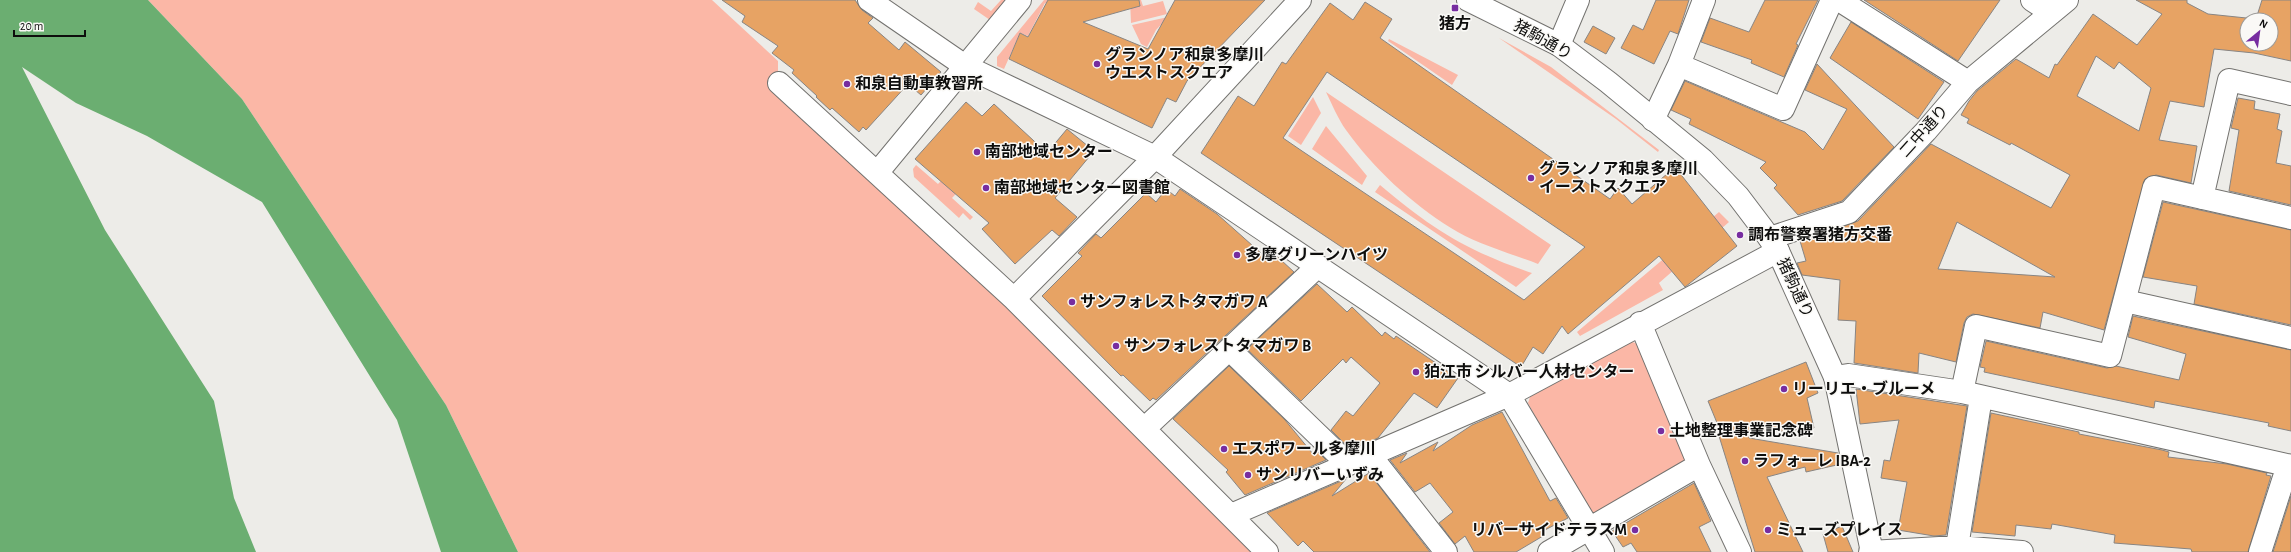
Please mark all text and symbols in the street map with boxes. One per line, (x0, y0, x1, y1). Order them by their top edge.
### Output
marker: 猪方 (1450, 3, 1460, 13)
scale bar (14, 12, 85, 38)
north arrow (2239, 12, 2279, 52)
place label: 猪方 (1439, 14, 1471, 32)
street label: 猪駒通り (1511, 17, 1575, 63)
text: N (2258, 17, 2270, 30)
text: 20 m (20, 20, 43, 32)
place label: グランノア和泉多摩川 ウエストスクエア (1105, 45, 1264, 81)
marker: グランノア和泉多摩川 ウエストスクエア (1092, 59, 1102, 69)
place label: 和泉自動車教習所 (855, 75, 983, 92)
marker: 和泉自動車教習所 (842, 79, 852, 89)
street label: 二中通り (1896, 101, 1951, 160)
place label: 南部地域センター (985, 143, 1113, 160)
marker: 南部地域センター (972, 147, 982, 157)
place label: グランノア和泉多摩川 イーストスクエア (1539, 159, 1698, 195)
marker: グランノア和泉多摩川 イーストスクエア (1526, 173, 1536, 183)
place label: 南部地域センター図書館 (994, 179, 1170, 196)
marker: 南部地域センター図書館 (981, 183, 991, 193)
place label: 調布警察署猪方交番 (1748, 225, 1892, 243)
marker: 調布警察署猪方交番 (1735, 230, 1745, 240)
place label: 多摩グリーンハイツ (1245, 245, 1388, 263)
marker: 多摩グリーンハイツ (1232, 250, 1242, 260)
street label: 猪駒通り (1774, 255, 1817, 320)
place label: サンフォレストタマガワ A (1080, 293, 1268, 310)
marker: サンフォレストタマガワ A (1067, 297, 1077, 307)
place label: サンフォレストタマガワ B (1124, 337, 1311, 354)
marker: サンフォレストタマガワ B (1111, 341, 1121, 351)
place label: 狛江市 シルバー人材センター (1424, 362, 1634, 380)
marker: 狛江市 シルバー人材センター (1411, 367, 1421, 377)
place label: リーリエ・ブルーメ (1792, 380, 1935, 397)
marker: リーリエ・ブルーメ (1779, 384, 1789, 394)
place label: 土地整理事業記念碑 (1669, 422, 1813, 439)
marker: 土地整理事業記念碑 (1656, 426, 1666, 436)
place label: エスポワール多摩川 (1232, 440, 1376, 457)
marker: エスポワール多摩川 (1219, 444, 1229, 454)
place label: ラフォーレ IBA-2 (1753, 453, 1871, 469)
marker: ラフォーレ IBA-2 (1740, 456, 1750, 466)
place label: サンリバーいずみ (1256, 466, 1384, 483)
marker: サンリバーいずみ (1243, 470, 1253, 480)
place label: リバーサイドテラスM (1471, 521, 1627, 538)
place label: ミューズプレイス (1776, 521, 1903, 538)
marker: リバーサイドテラスM (1630, 525, 1640, 535)
marker: ミューズプレイス (1763, 525, 1773, 535)

